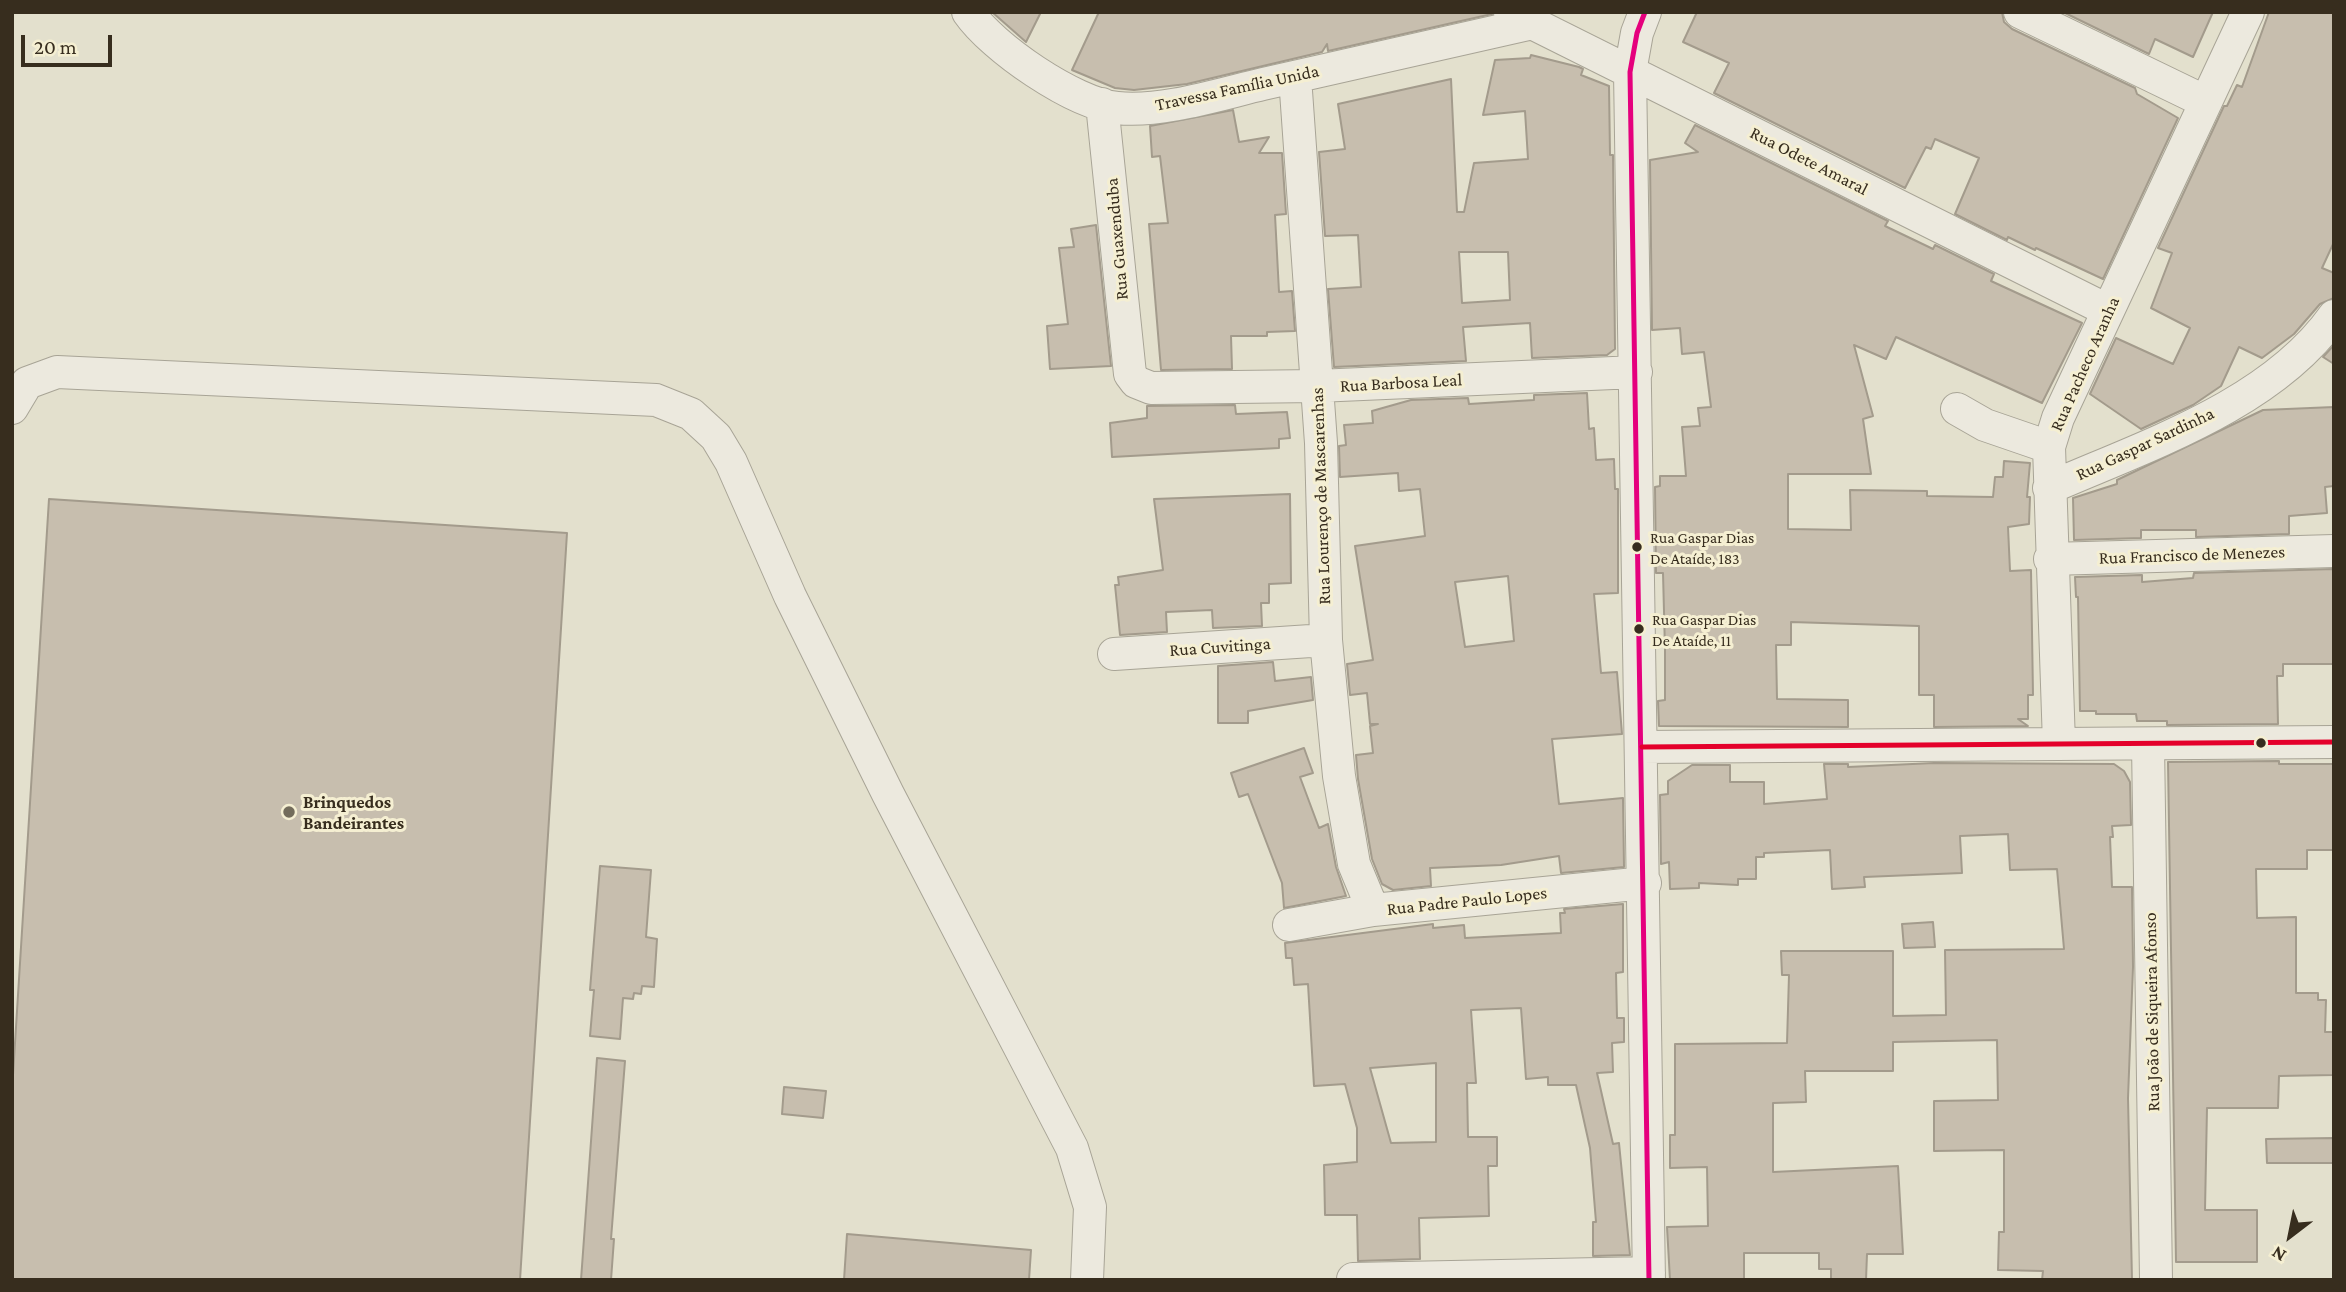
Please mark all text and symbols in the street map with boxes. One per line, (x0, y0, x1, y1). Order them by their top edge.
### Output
scale bar (24, 21, 116, 65)
text: 20 m (34, 35, 77, 59)
street label: Travessa Família Unida (1153, 60, 1321, 116)
street label: Rua Odete Amaral (1746, 122, 1872, 200)
street label: Rua Guaxenduba (1101, 177, 1133, 301)
street label: Rua Pacheco Aranha (2046, 293, 2124, 435)
street label: Rua Barbosa Leal (1339, 369, 1463, 397)
street label: Rua Lourenço de Mascarenhas (1306, 387, 1336, 605)
street label: Rua Gaspar Sardinha (2072, 403, 2218, 485)
place label: Rua Gaspar Dias De Ataíde, 183 (1650, 528, 1754, 566)
marker: Rua Gaspar Dias De Ataíde, 183 (1630, 540, 1644, 554)
street label: Rua Francisco de Menezes (2098, 541, 2286, 569)
place label: Rua Gaspar Dias De Ataíde, 11 (1652, 610, 1756, 648)
marker: Rua Gaspar Dias De Ataíde, 11 (1632, 622, 1646, 636)
street label: Rua Cuvitinga (1169, 633, 1271, 661)
unlabelled marker (2254, 736, 2268, 750)
place label: Brinquedos Bandeirantes (303, 791, 404, 834)
marker: Brinquedos Bandeirantes (281, 804, 297, 820)
street label: Rua Padre Paulo Lopes (1386, 882, 1548, 920)
street label: Rua João de Siqueira Afonso (2139, 912, 2165, 1112)
north arrow (2255, 1201, 2325, 1271)
text: N (2268, 1242, 2290, 1267)

